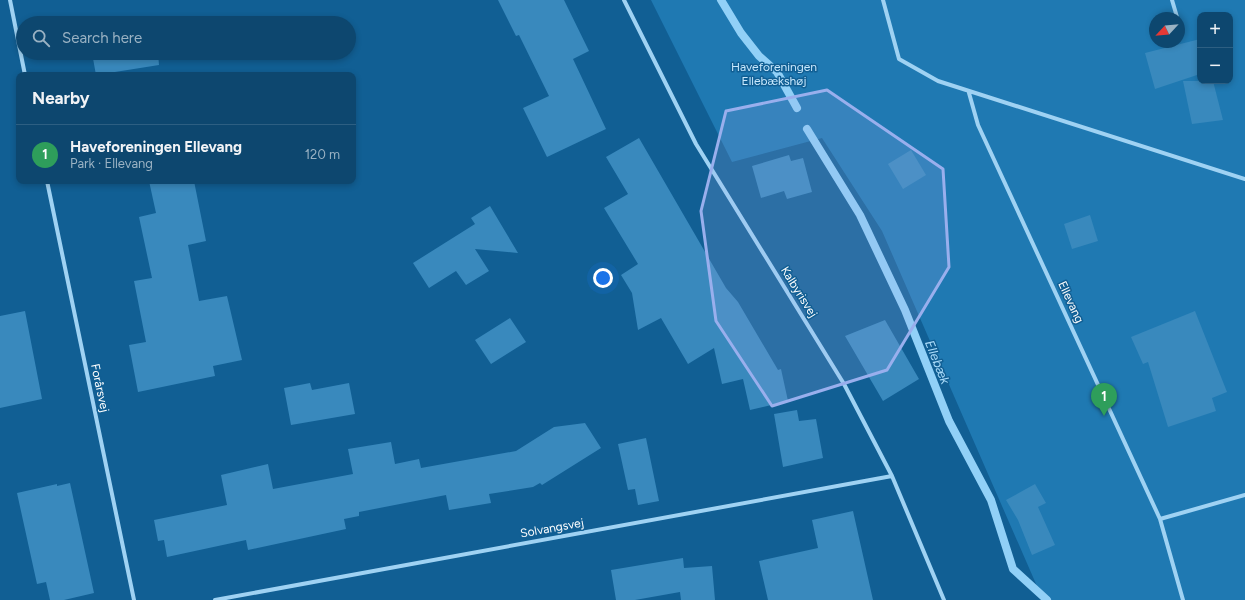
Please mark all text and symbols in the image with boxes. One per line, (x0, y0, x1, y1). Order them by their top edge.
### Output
north arrow (1149, 12, 1185, 48)
map controls (1197, 12, 1233, 84)
button: + (1197, 12, 1233, 48)
search box (16, 16, 356, 60)
icon: search (30, 27, 52, 49)
text: Search here (62, 29, 142, 47)
button: − (1197, 48, 1233, 84)
park label: Haveforeningen Ellebækshøj (731, 60, 817, 88)
text: Nearby (32, 88, 90, 108)
text: Haveforeningen Ellevang (70, 138, 242, 156)
text: 1 (42, 147, 48, 162)
text: 120 m (305, 147, 340, 162)
text: Park · Ellevang (70, 156, 153, 171)
street label: Kalbyrisvej (778, 264, 820, 320)
your location (593, 268, 613, 288)
street label: Ellevang (1055, 279, 1087, 325)
water label: Ellebæk (922, 338, 953, 387)
street label: Forårsvej (88, 363, 112, 413)
pin: 1 (1091, 383, 1117, 416)
street label: Solvangsvej (519, 516, 585, 540)

